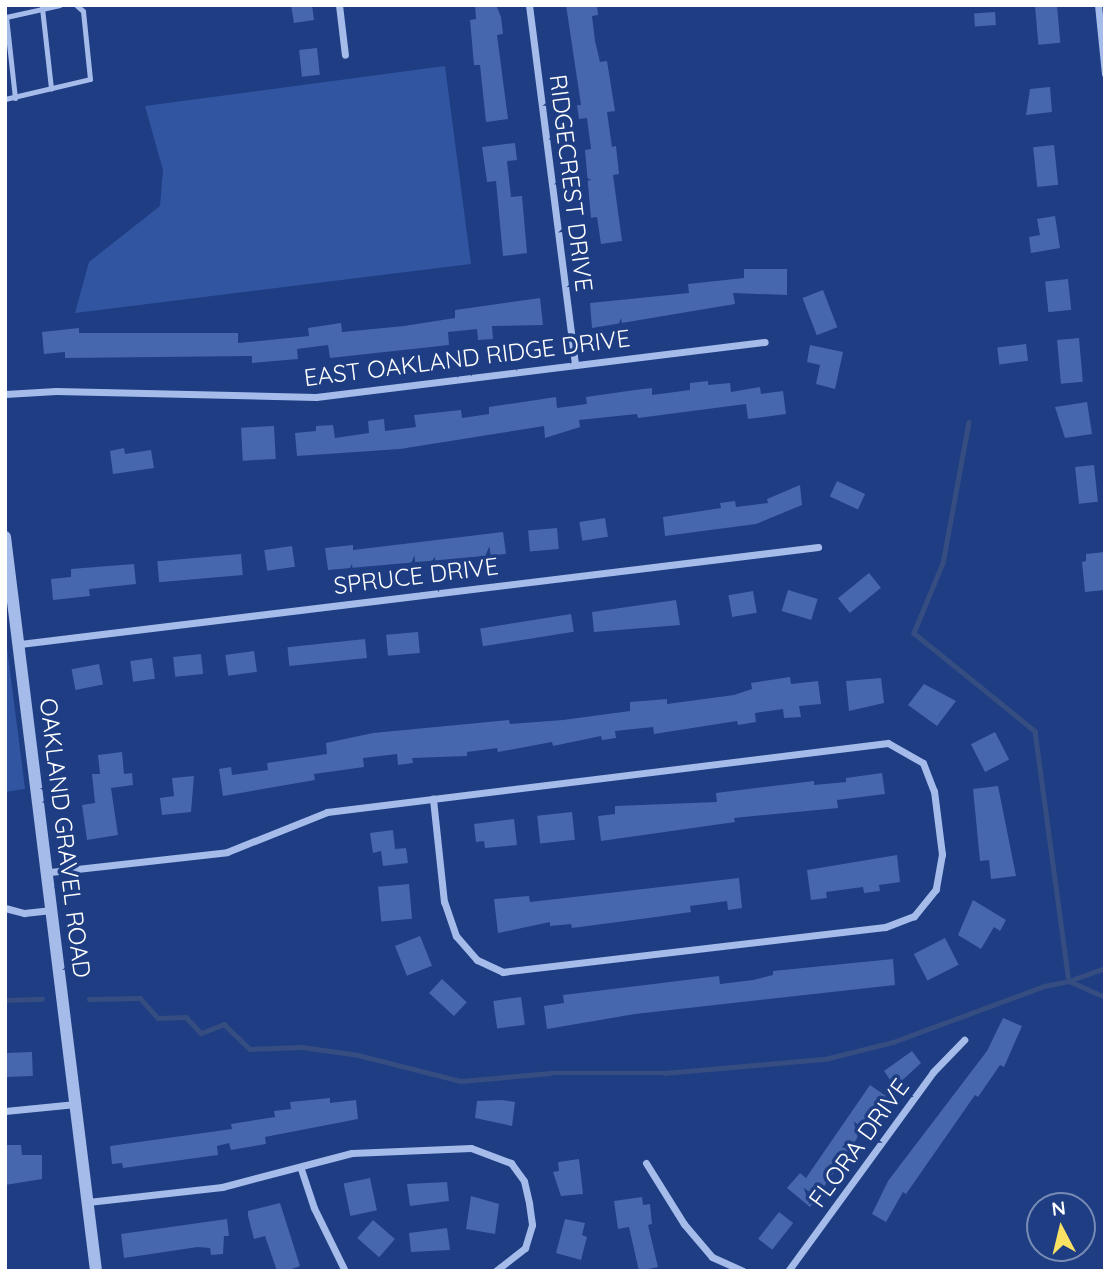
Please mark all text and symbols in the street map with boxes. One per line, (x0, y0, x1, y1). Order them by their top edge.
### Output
street label: RIDGECREST DRIVE (543, 73, 599, 293)
street label: EAST OAKLAND RIDGE DRIVE (302, 324, 632, 392)
street label: SPRUCE DRIVE (332, 552, 500, 600)
street label: OAKLAND GRAVEL ROAD (34, 697, 96, 979)
street label: FLORA DRIVE (803, 1073, 915, 1213)
north arrow (1026, 1192, 1096, 1262)
text: N (1050, 1195, 1067, 1221)

